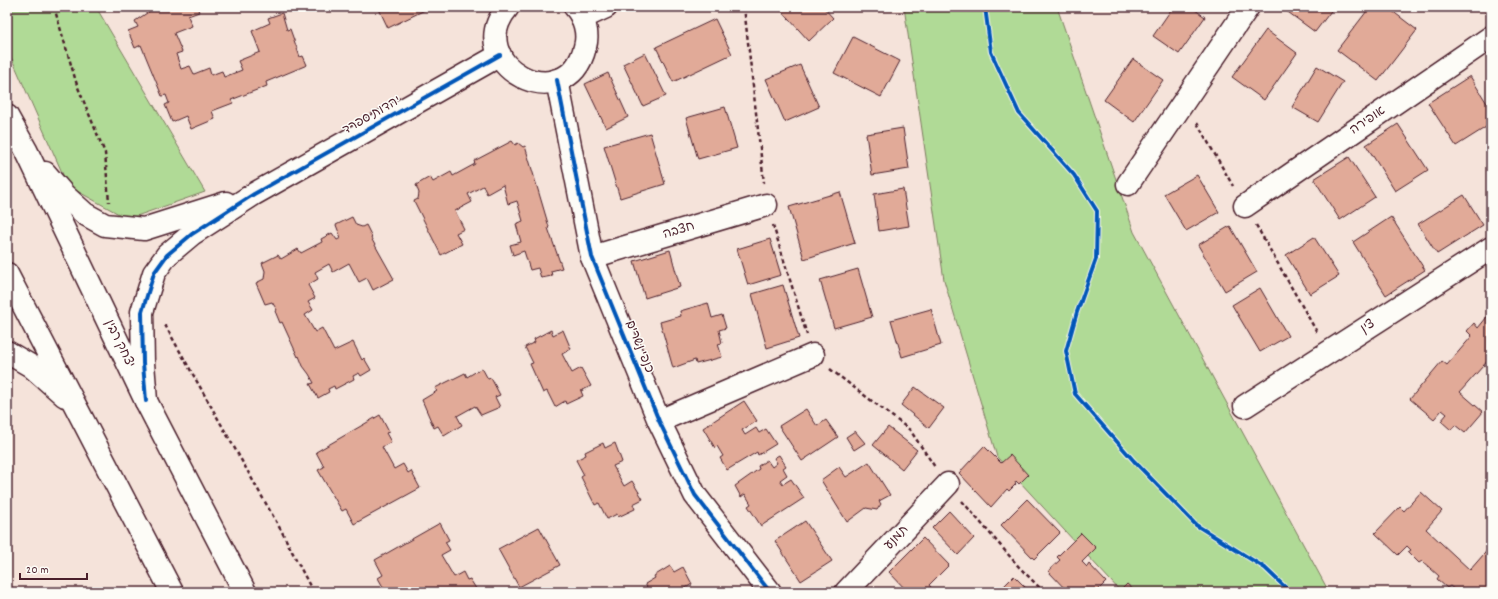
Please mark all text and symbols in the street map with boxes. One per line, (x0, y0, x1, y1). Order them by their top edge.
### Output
street label: יהדות ספרד (339, 92, 405, 140)
street label: אופירה (1346, 102, 1390, 140)
street label: חצבה (661, 217, 697, 245)
street label: צין (1357, 315, 1379, 339)
street label: יצחק רבין (99, 317, 139, 371)
street label: כנפי נשרים (620, 318, 658, 376)
street label: תמנע (880, 521, 914, 555)
scale bar (20, 555, 87, 581)
text: 20 m (26, 562, 49, 579)

